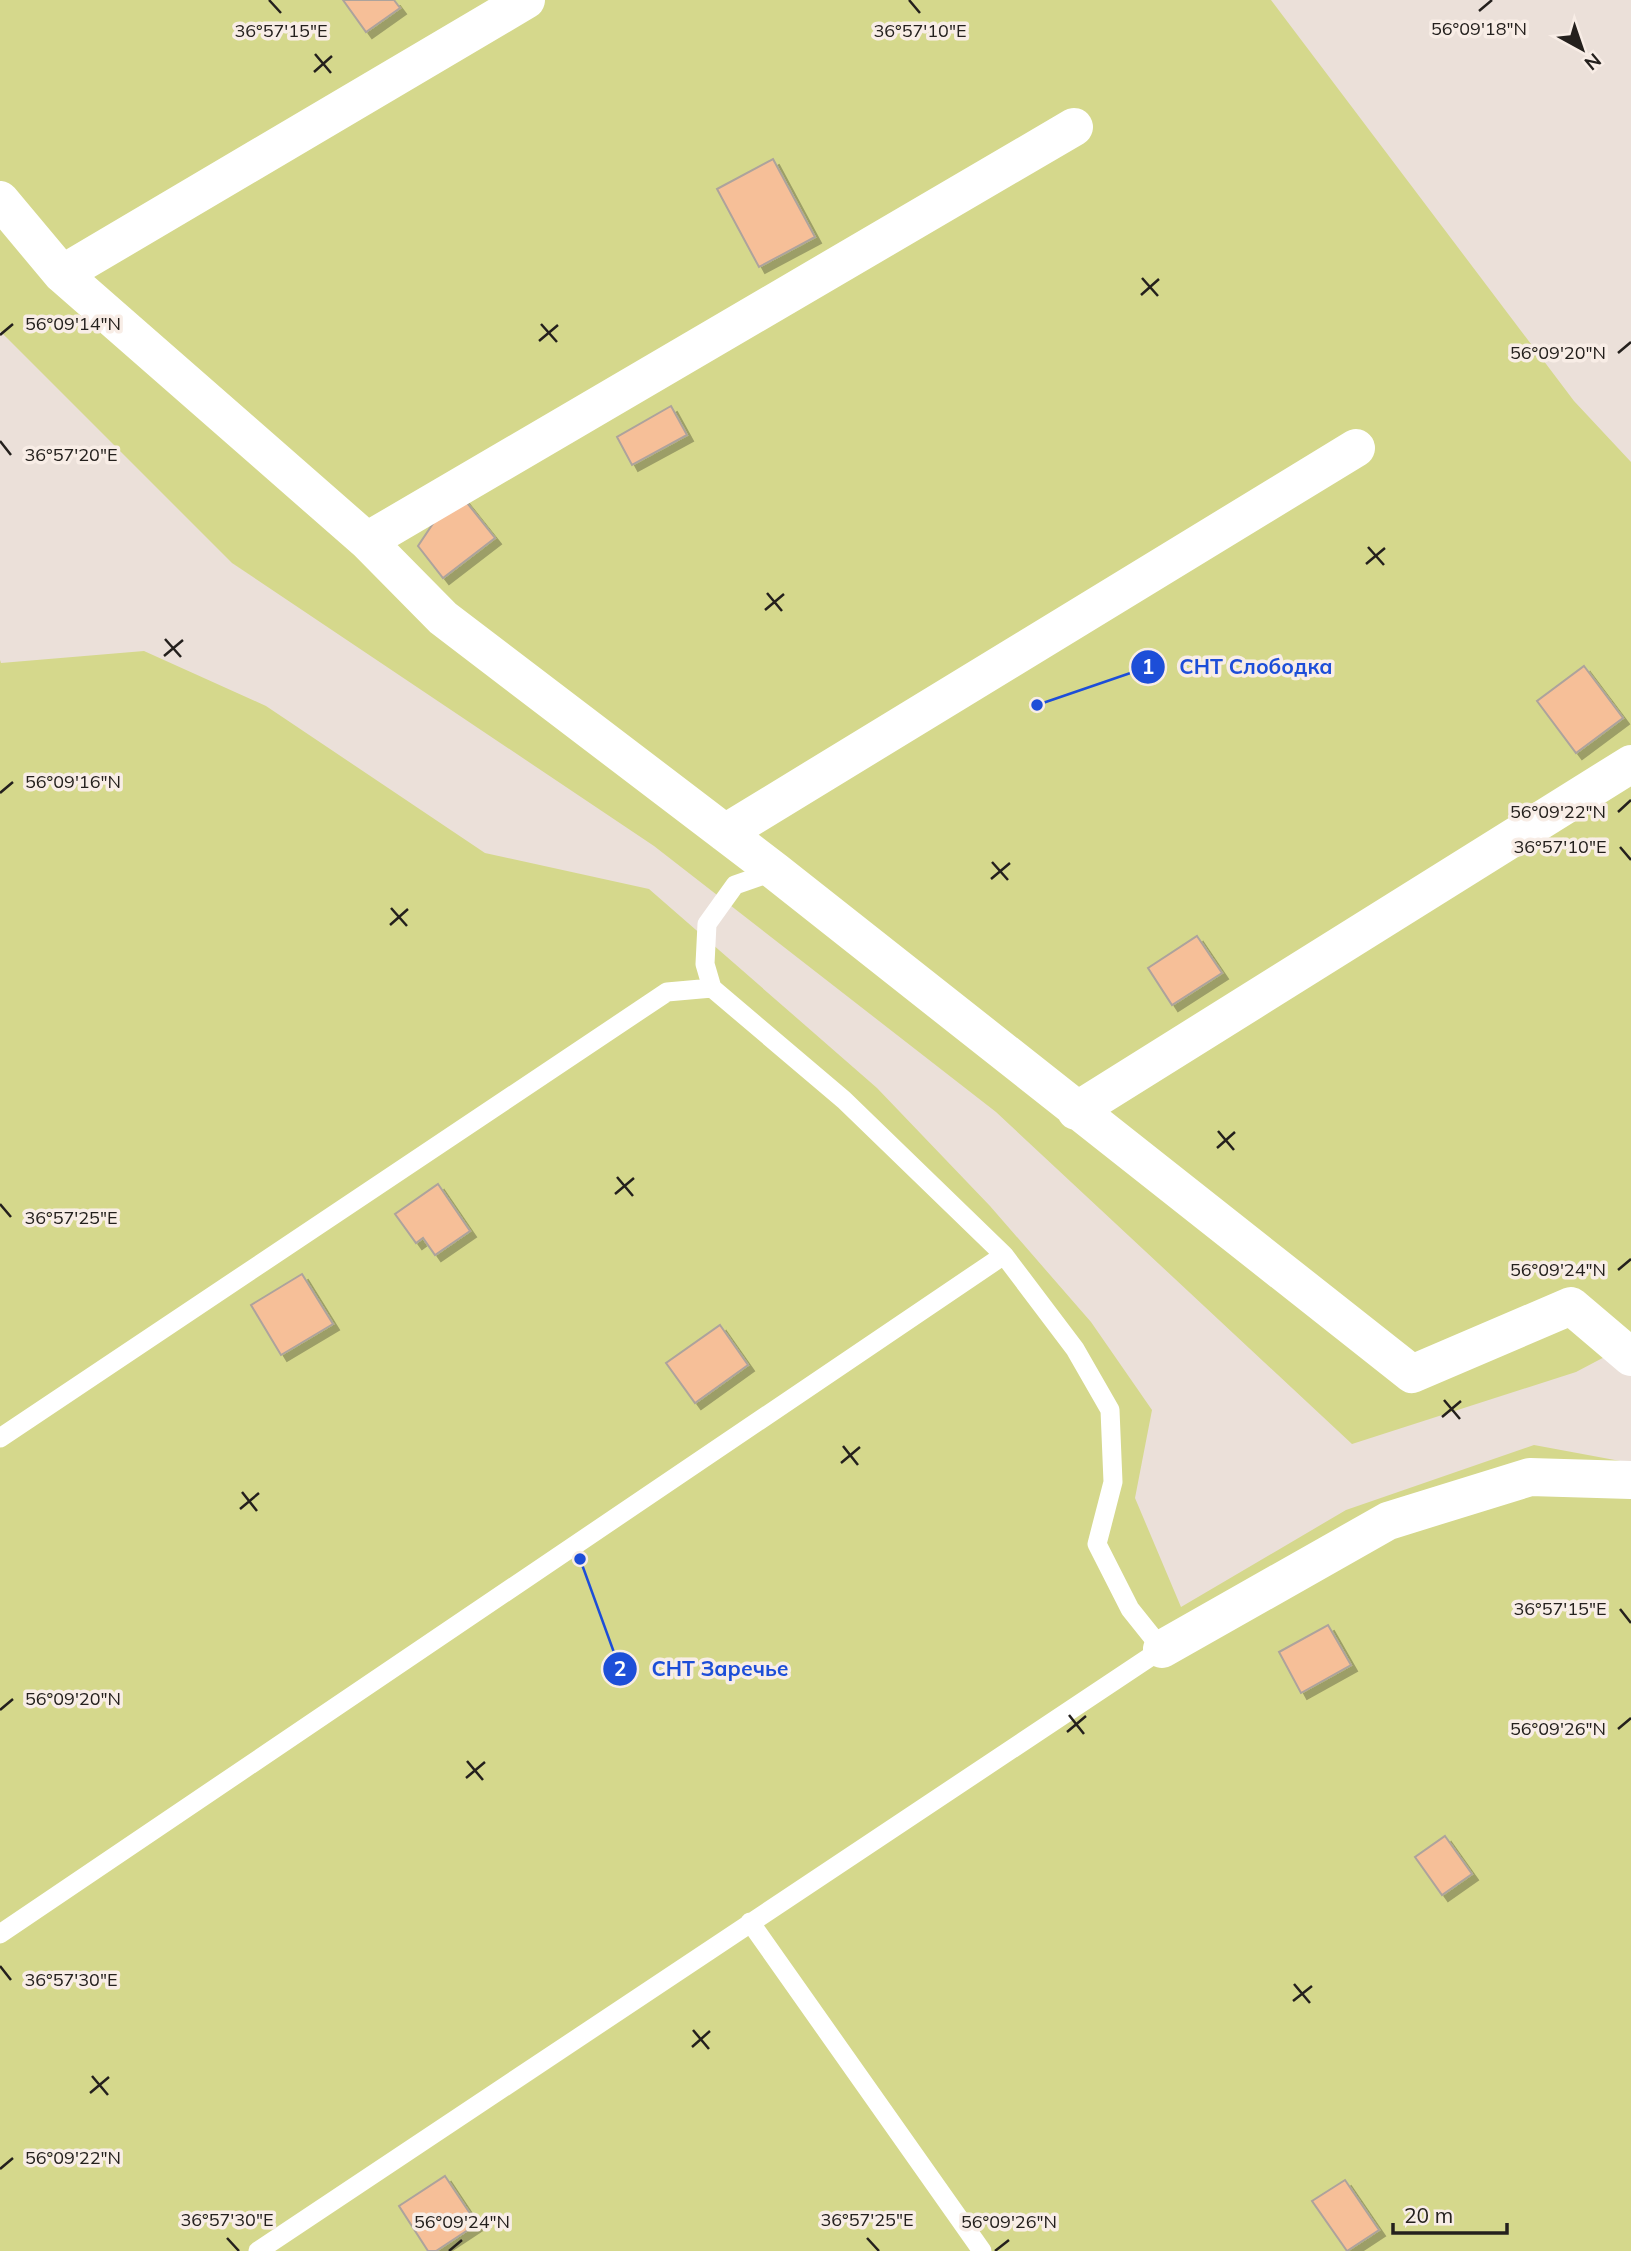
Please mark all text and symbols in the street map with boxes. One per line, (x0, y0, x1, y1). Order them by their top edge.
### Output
north arrow (1547, 14, 1617, 84)
text: 56°09'18"N (1431, 17, 1527, 40)
text: 36°57'15"E (234, 19, 328, 42)
text: 36°57'10"E (873, 19, 967, 42)
text: N (1580, 48, 1606, 76)
text: 56°09'14"N (25, 312, 121, 335)
text: 56°09'20"N (1510, 341, 1606, 364)
text: 36°57'20"E (24, 443, 118, 466)
callout: СНТ Слободка (1130, 646, 1347, 688)
text: 1 (1142, 653, 1154, 679)
text: СНТ Слободка (1179, 653, 1333, 679)
text: 56°09'16"N (25, 770, 121, 793)
text: 56°09'22"N (1510, 800, 1606, 823)
text: 36°57'10"E (1513, 835, 1607, 858)
text: 36°57'25"E (24, 1206, 118, 1229)
text: 56°09'24"N (1510, 1258, 1606, 1281)
text: 36°57'15"E (1513, 1597, 1607, 1620)
callout: СНТ Заречье (603, 1648, 803, 1690)
text: 2 (614, 1655, 626, 1681)
text: СНТ Заречье (651, 1655, 789, 1681)
text: 56°09'20"N (25, 1687, 121, 1710)
text: 56°09'26"N (1510, 1717, 1606, 1740)
text: 36°57'30"E (24, 1968, 118, 1991)
text: 56°09'22"N (25, 2146, 121, 2169)
scale bar (1393, 2192, 1507, 2236)
text: 20 m (1404, 2202, 1453, 2228)
text: 36°57'30"E (180, 2208, 274, 2231)
text: 36°57'25"E (820, 2208, 914, 2231)
text: 56°09'24"N (414, 2210, 510, 2233)
text: 56°09'26"N (961, 2210, 1057, 2233)

